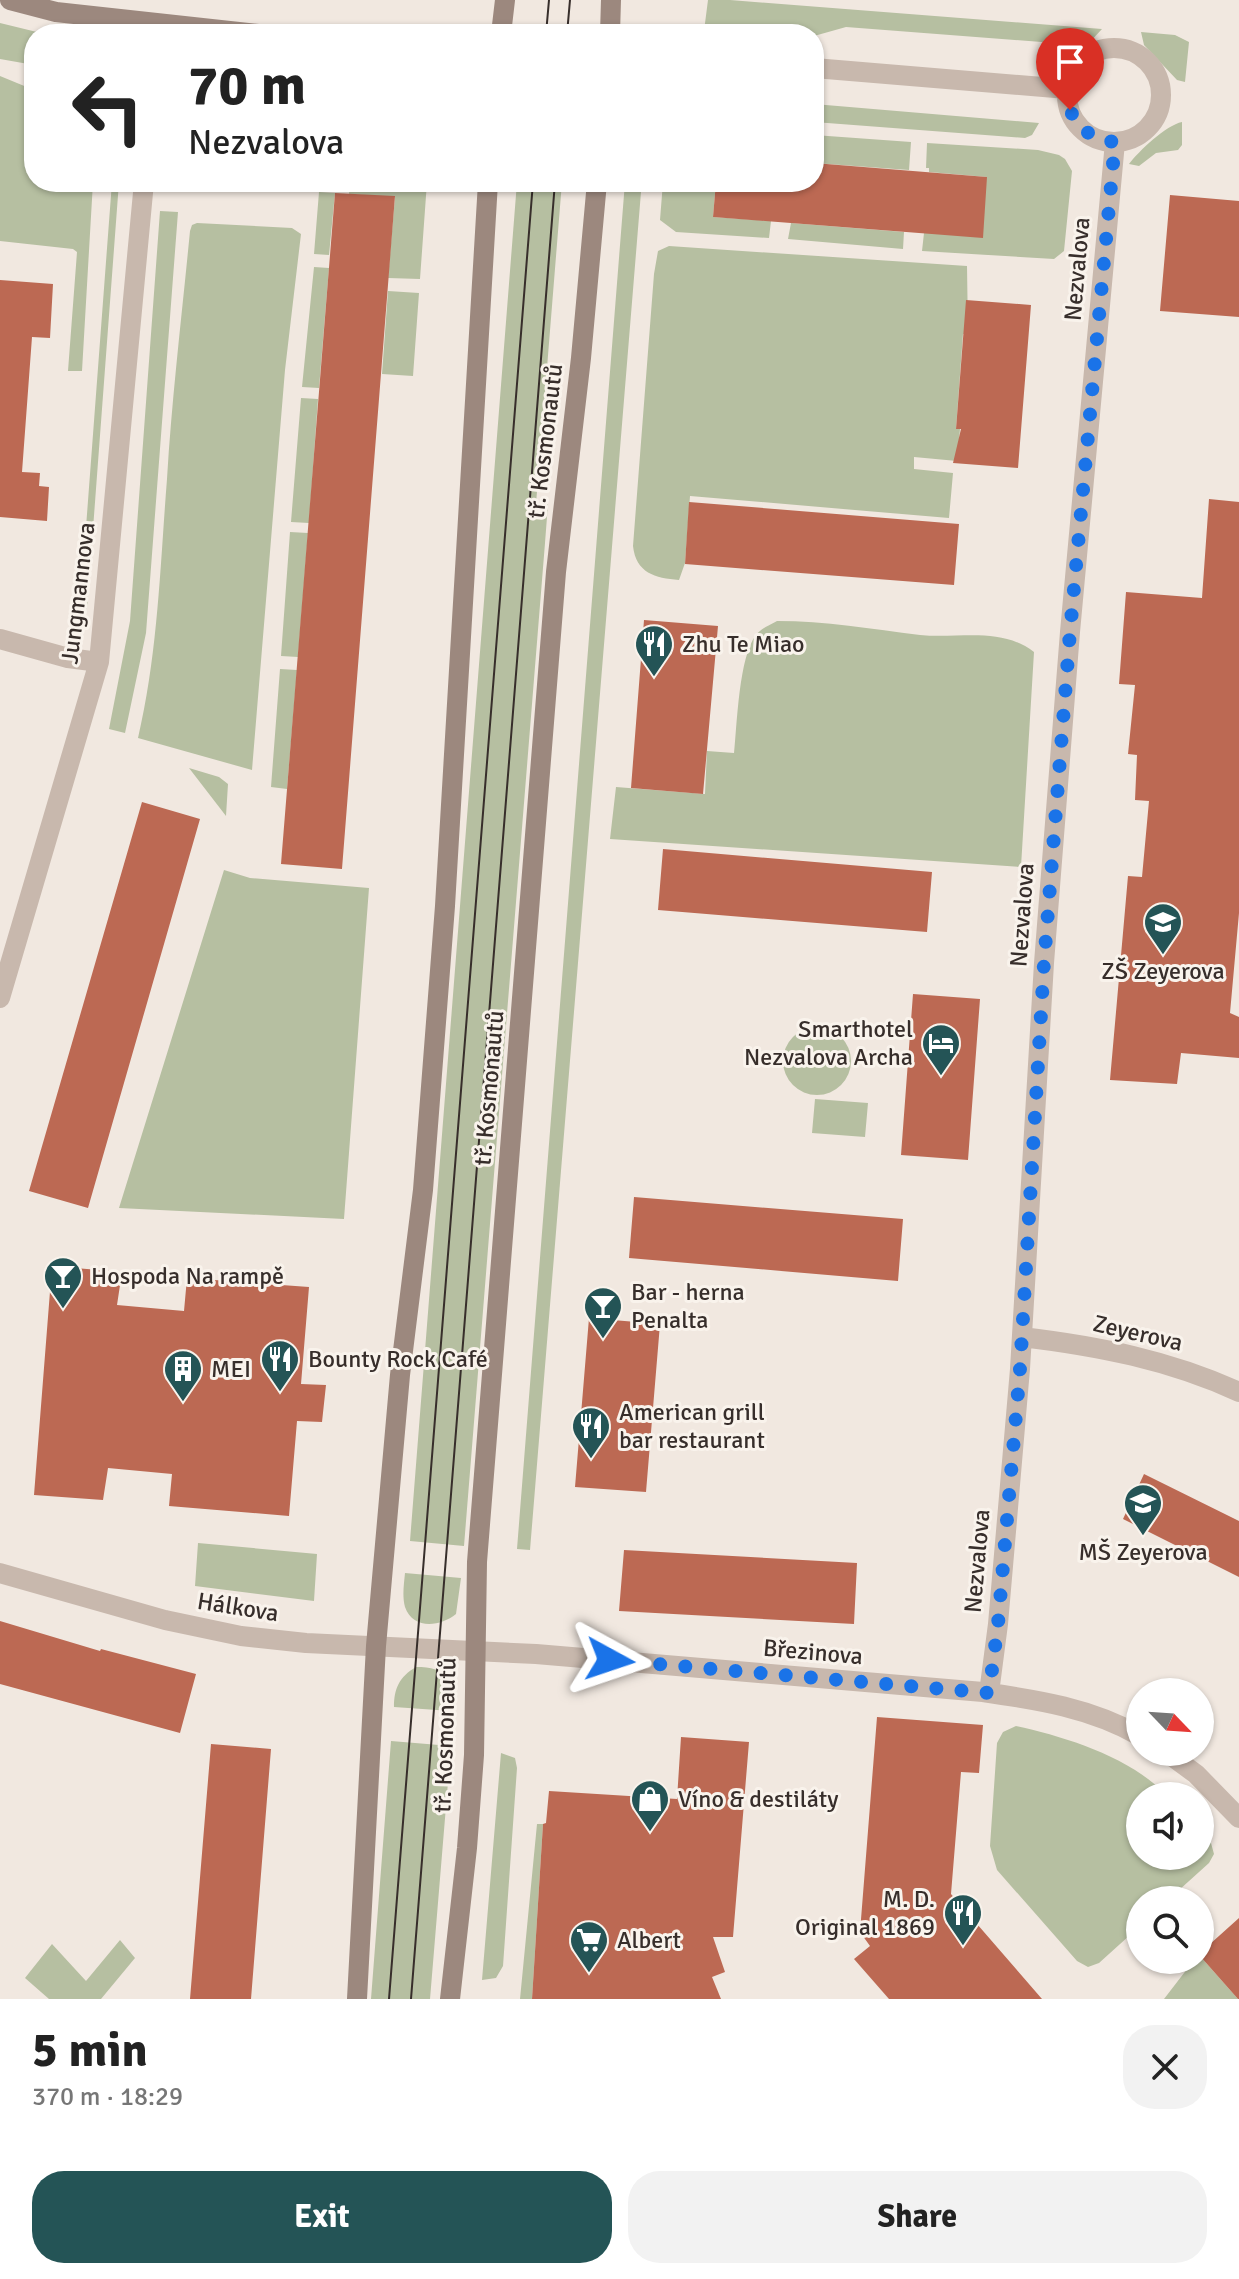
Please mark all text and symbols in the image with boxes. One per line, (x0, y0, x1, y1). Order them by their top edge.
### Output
pin (1036, 28, 1104, 110)
icon: arrive (1048, 40, 1092, 84)
text: 70 m (188, 51, 306, 120)
icon: left (56, 56, 160, 160)
text: Nezvalova (188, 120, 344, 165)
street label: Nezvalova (1058, 216, 1096, 322)
street label: tř. Kosmonautů (521, 362, 569, 520)
street label: Jungmannova (54, 520, 102, 666)
restaurant icon: Zhu Te Miao (633, 623, 675, 678)
place label: Zhu Te Miao (682, 629, 805, 659)
street label: Nezvalova (1003, 862, 1041, 968)
school or university icon: ZŠ Zeyerova (1142, 901, 1184, 956)
place label: ZŠ Zeyerova (1101, 956, 1225, 986)
street label: tř. Kosmonautů (467, 1009, 511, 1167)
place label: Smarthotel Nezvalova Archa (744, 1014, 913, 1072)
hotel icon: Smarthotel Nezvalova Archa (920, 1022, 962, 1077)
bar icon: Hospoda Na rampě (42, 1255, 84, 1310)
place label: Hospoda Na rampě (91, 1261, 284, 1291)
place label: Bar - herna Penalta (631, 1277, 745, 1335)
bar icon: Bar - herna Penalta (582, 1285, 624, 1340)
street label: Zeyerova (1090, 1308, 1186, 1358)
restaurant icon: Bounty Rock Café (259, 1338, 301, 1393)
place label: Bounty Rock Café (308, 1344, 488, 1374)
building icon: MEI (162, 1348, 204, 1403)
place label: MEI (211, 1354, 251, 1384)
place label: American grill bar restaurant (619, 1397, 765, 1455)
restaurant icon: American grill bar restaurant (570, 1405, 612, 1460)
school or university icon: MŠ Zeyerova (1122, 1482, 1164, 1537)
street label: Nezvalova (958, 1508, 996, 1614)
place label: MŠ Zeyerova (1078, 1537, 1208, 1567)
street label: Hálkova (195, 1586, 281, 1628)
position arrow (568, 1618, 652, 1702)
street label: Březinova (762, 1633, 864, 1671)
street label: tř. Kosmonautů (427, 1657, 463, 1813)
north arrow (1126, 1678, 1214, 1766)
map controls (1126, 1678, 1214, 1974)
shop icon: Víno & destiláty (629, 1778, 671, 1833)
button: sound (1126, 1782, 1214, 1870)
place label: Víno & destiláty (678, 1784, 838, 1814)
place label: M. D. Original 1869 (795, 1884, 935, 1942)
button: search (1126, 1886, 1214, 1974)
restaurant icon: M. D. Original 1869 (942, 1892, 984, 1947)
supermarket icon: Albert (568, 1919, 610, 1974)
place label: Albert (617, 1925, 681, 1955)
text: 5 min (32, 2021, 148, 2080)
button: close (1123, 2025, 1207, 2109)
text: 370 m · 18:29 (32, 2081, 183, 2113)
button: Exit (32, 2171, 612, 2263)
button: Share (628, 2171, 1207, 2263)

